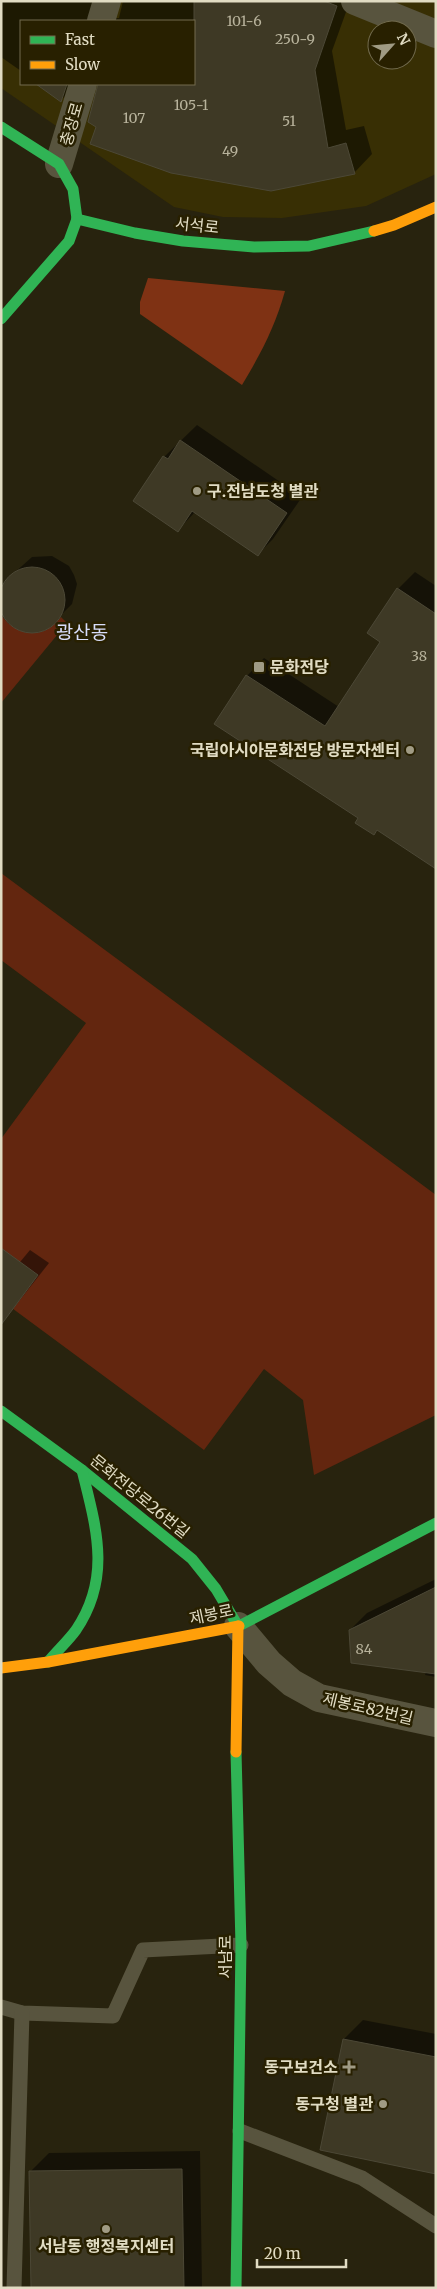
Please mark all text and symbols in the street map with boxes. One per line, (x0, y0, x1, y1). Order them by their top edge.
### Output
house number: 101-6 (226, 12, 262, 30)
legend (20, 20, 195, 85)
north arrow (367, 20, 417, 70)
text: Fast (65, 30, 95, 49)
house number: 250-9 (275, 30, 315, 48)
text: N (393, 30, 414, 48)
text: Slow (65, 55, 100, 74)
house number: 105-1 (174, 96, 208, 114)
street label: 충장로 (55, 100, 87, 148)
house number: 107 (123, 109, 145, 127)
house number: 51 (282, 112, 296, 130)
house number: 49 (222, 142, 238, 160)
street label: 서석로 (174, 213, 220, 237)
place label: 구.전남도청 별관 (207, 481, 319, 501)
marker: 구.전남도청 별관 (191, 485, 203, 497)
district label: 광산동 (56, 620, 108, 644)
house number: 38 (411, 647, 427, 665)
place label: 문화전당 (270, 657, 329, 677)
marker: 문화전당 (252, 660, 266, 674)
place label: 국립아시아문화전당 방문자센터 (190, 740, 400, 760)
marker: 국립아시아문화전당 방문자센터 (404, 744, 416, 756)
street label: 문화전당로26번길 (86, 1450, 194, 1542)
street label: 제봉로 (187, 1600, 235, 1628)
house number: 84 (356, 1640, 373, 1658)
street label: 제봉로82번길 (321, 1688, 415, 1728)
street label: 서남로 (215, 1935, 235, 1979)
place label: 동구보건소 (264, 2057, 338, 2077)
marker: 동구보건소 (342, 2060, 356, 2074)
place label: 동구청 별관 (296, 2094, 373, 2114)
marker: 동구청 별관 (377, 2098, 389, 2110)
marker: 서남동 행정복지센터 (100, 2223, 112, 2235)
place label: 서남동 행정복지센터 (38, 2236, 174, 2256)
scale bar (257, 2236, 346, 2268)
text: 20 m (264, 2244, 301, 2263)

